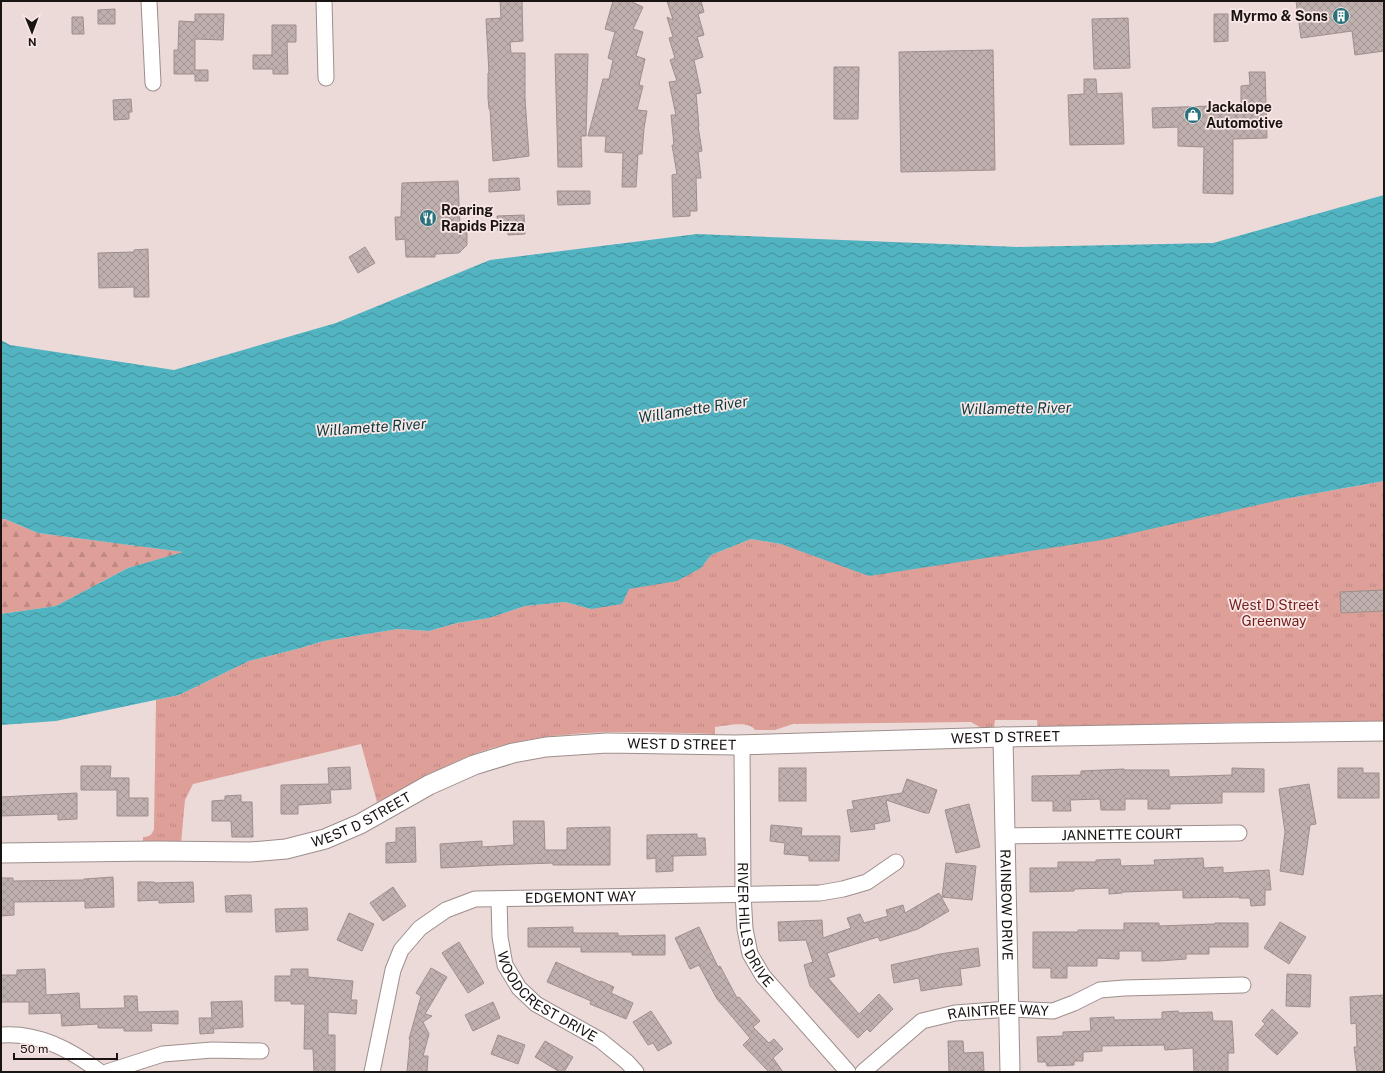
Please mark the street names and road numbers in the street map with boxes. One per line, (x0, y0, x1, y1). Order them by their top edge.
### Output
street label: WEST D STREET (951, 728, 1060, 747)
street label: WEST D STREET (627, 735, 736, 753)
street label: WEST D STREET (309, 789, 414, 850)
street label: JANNETTE COURT (1061, 826, 1183, 843)
street label: RAINBOW DRIVE (997, 849, 1016, 961)
street label: RIVER HILLS DRIVE (735, 862, 777, 990)
street label: EDGEMONT WAY (525, 888, 637, 906)
street label: WOODCREST DRIVE (495, 950, 600, 1045)
street label: RAINTREE WAY (946, 1001, 1050, 1023)

